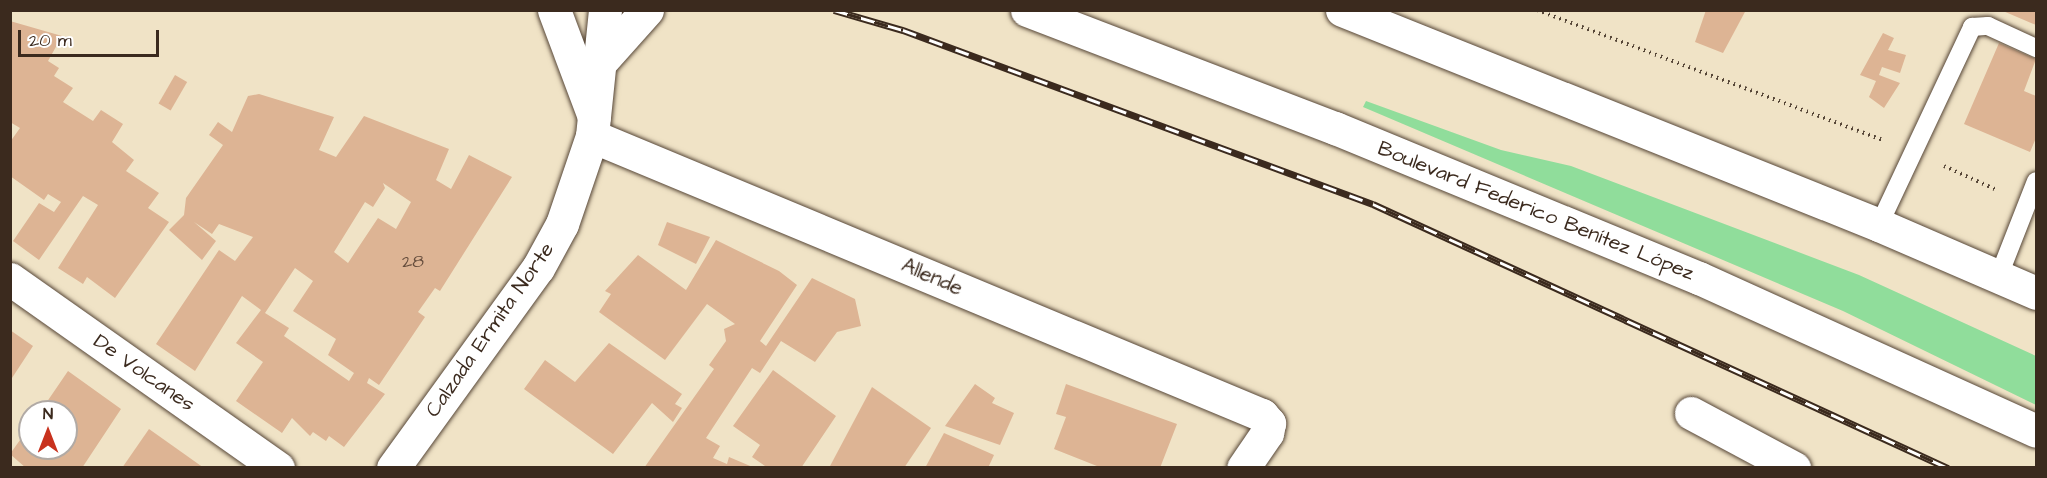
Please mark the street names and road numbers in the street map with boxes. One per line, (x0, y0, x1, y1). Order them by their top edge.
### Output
street label: Boulevard Federico Benítez López (1374, 136, 1698, 286)
street label: Calzada Ermita Norte (420, 238, 560, 422)
street label: Allende (898, 253, 966, 301)
street label: De Volcanes (88, 329, 200, 417)

